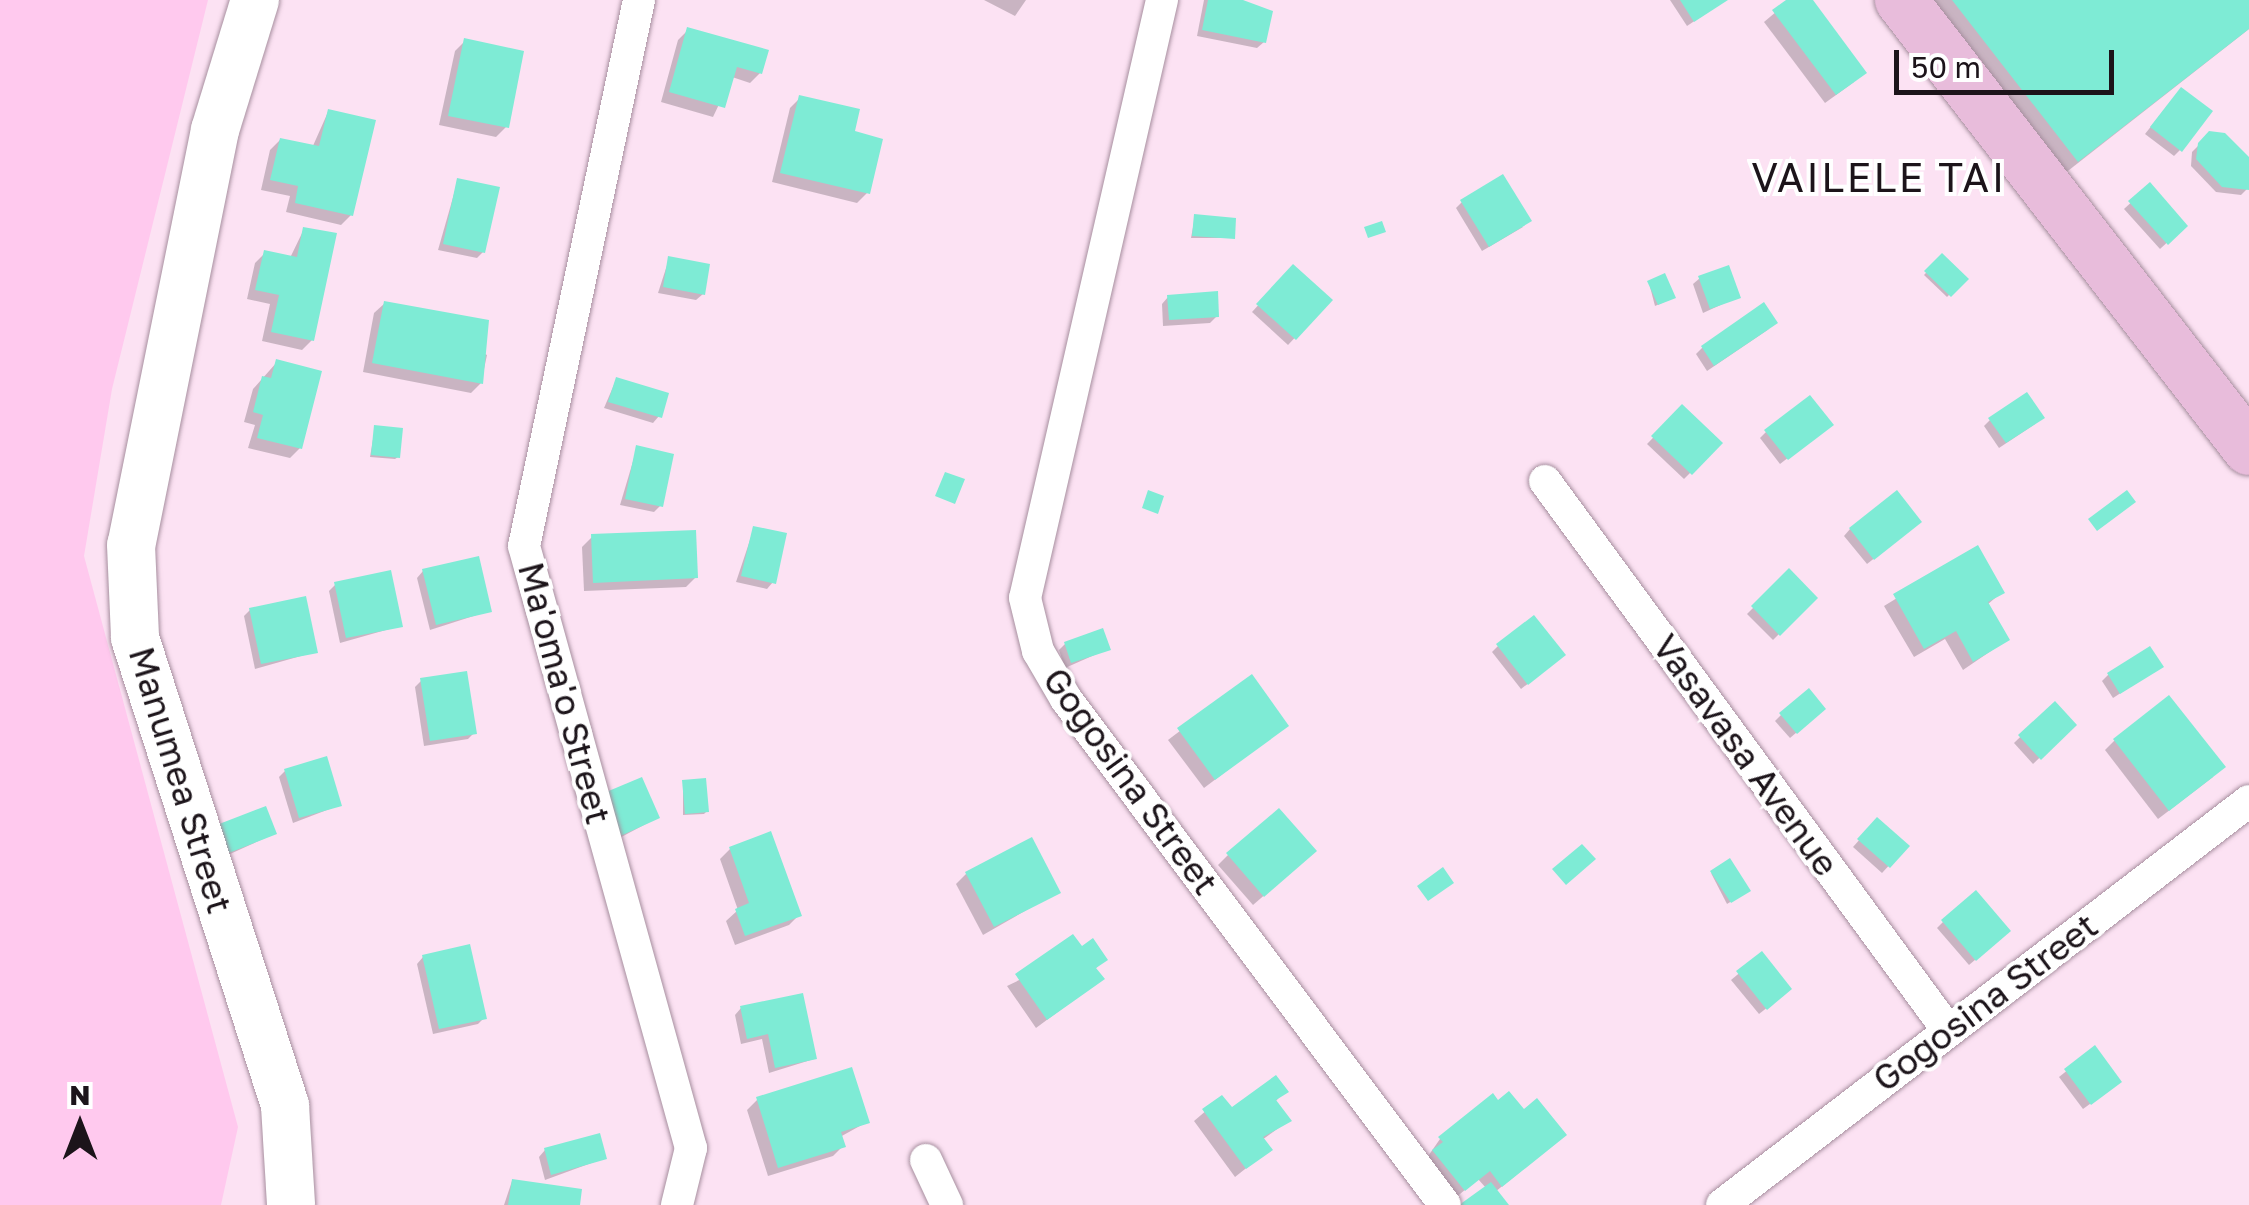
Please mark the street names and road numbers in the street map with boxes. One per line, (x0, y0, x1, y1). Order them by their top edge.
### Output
street label: Ma'oma'o Street (510, 558, 620, 828)
street label: Vasavasa Avenue (1644, 626, 1848, 884)
street label: Manumea Street (121, 642, 241, 918)
street label: Gogosina Street (1035, 660, 1227, 902)
street label: Gogosina Street (1865, 904, 2105, 1100)

